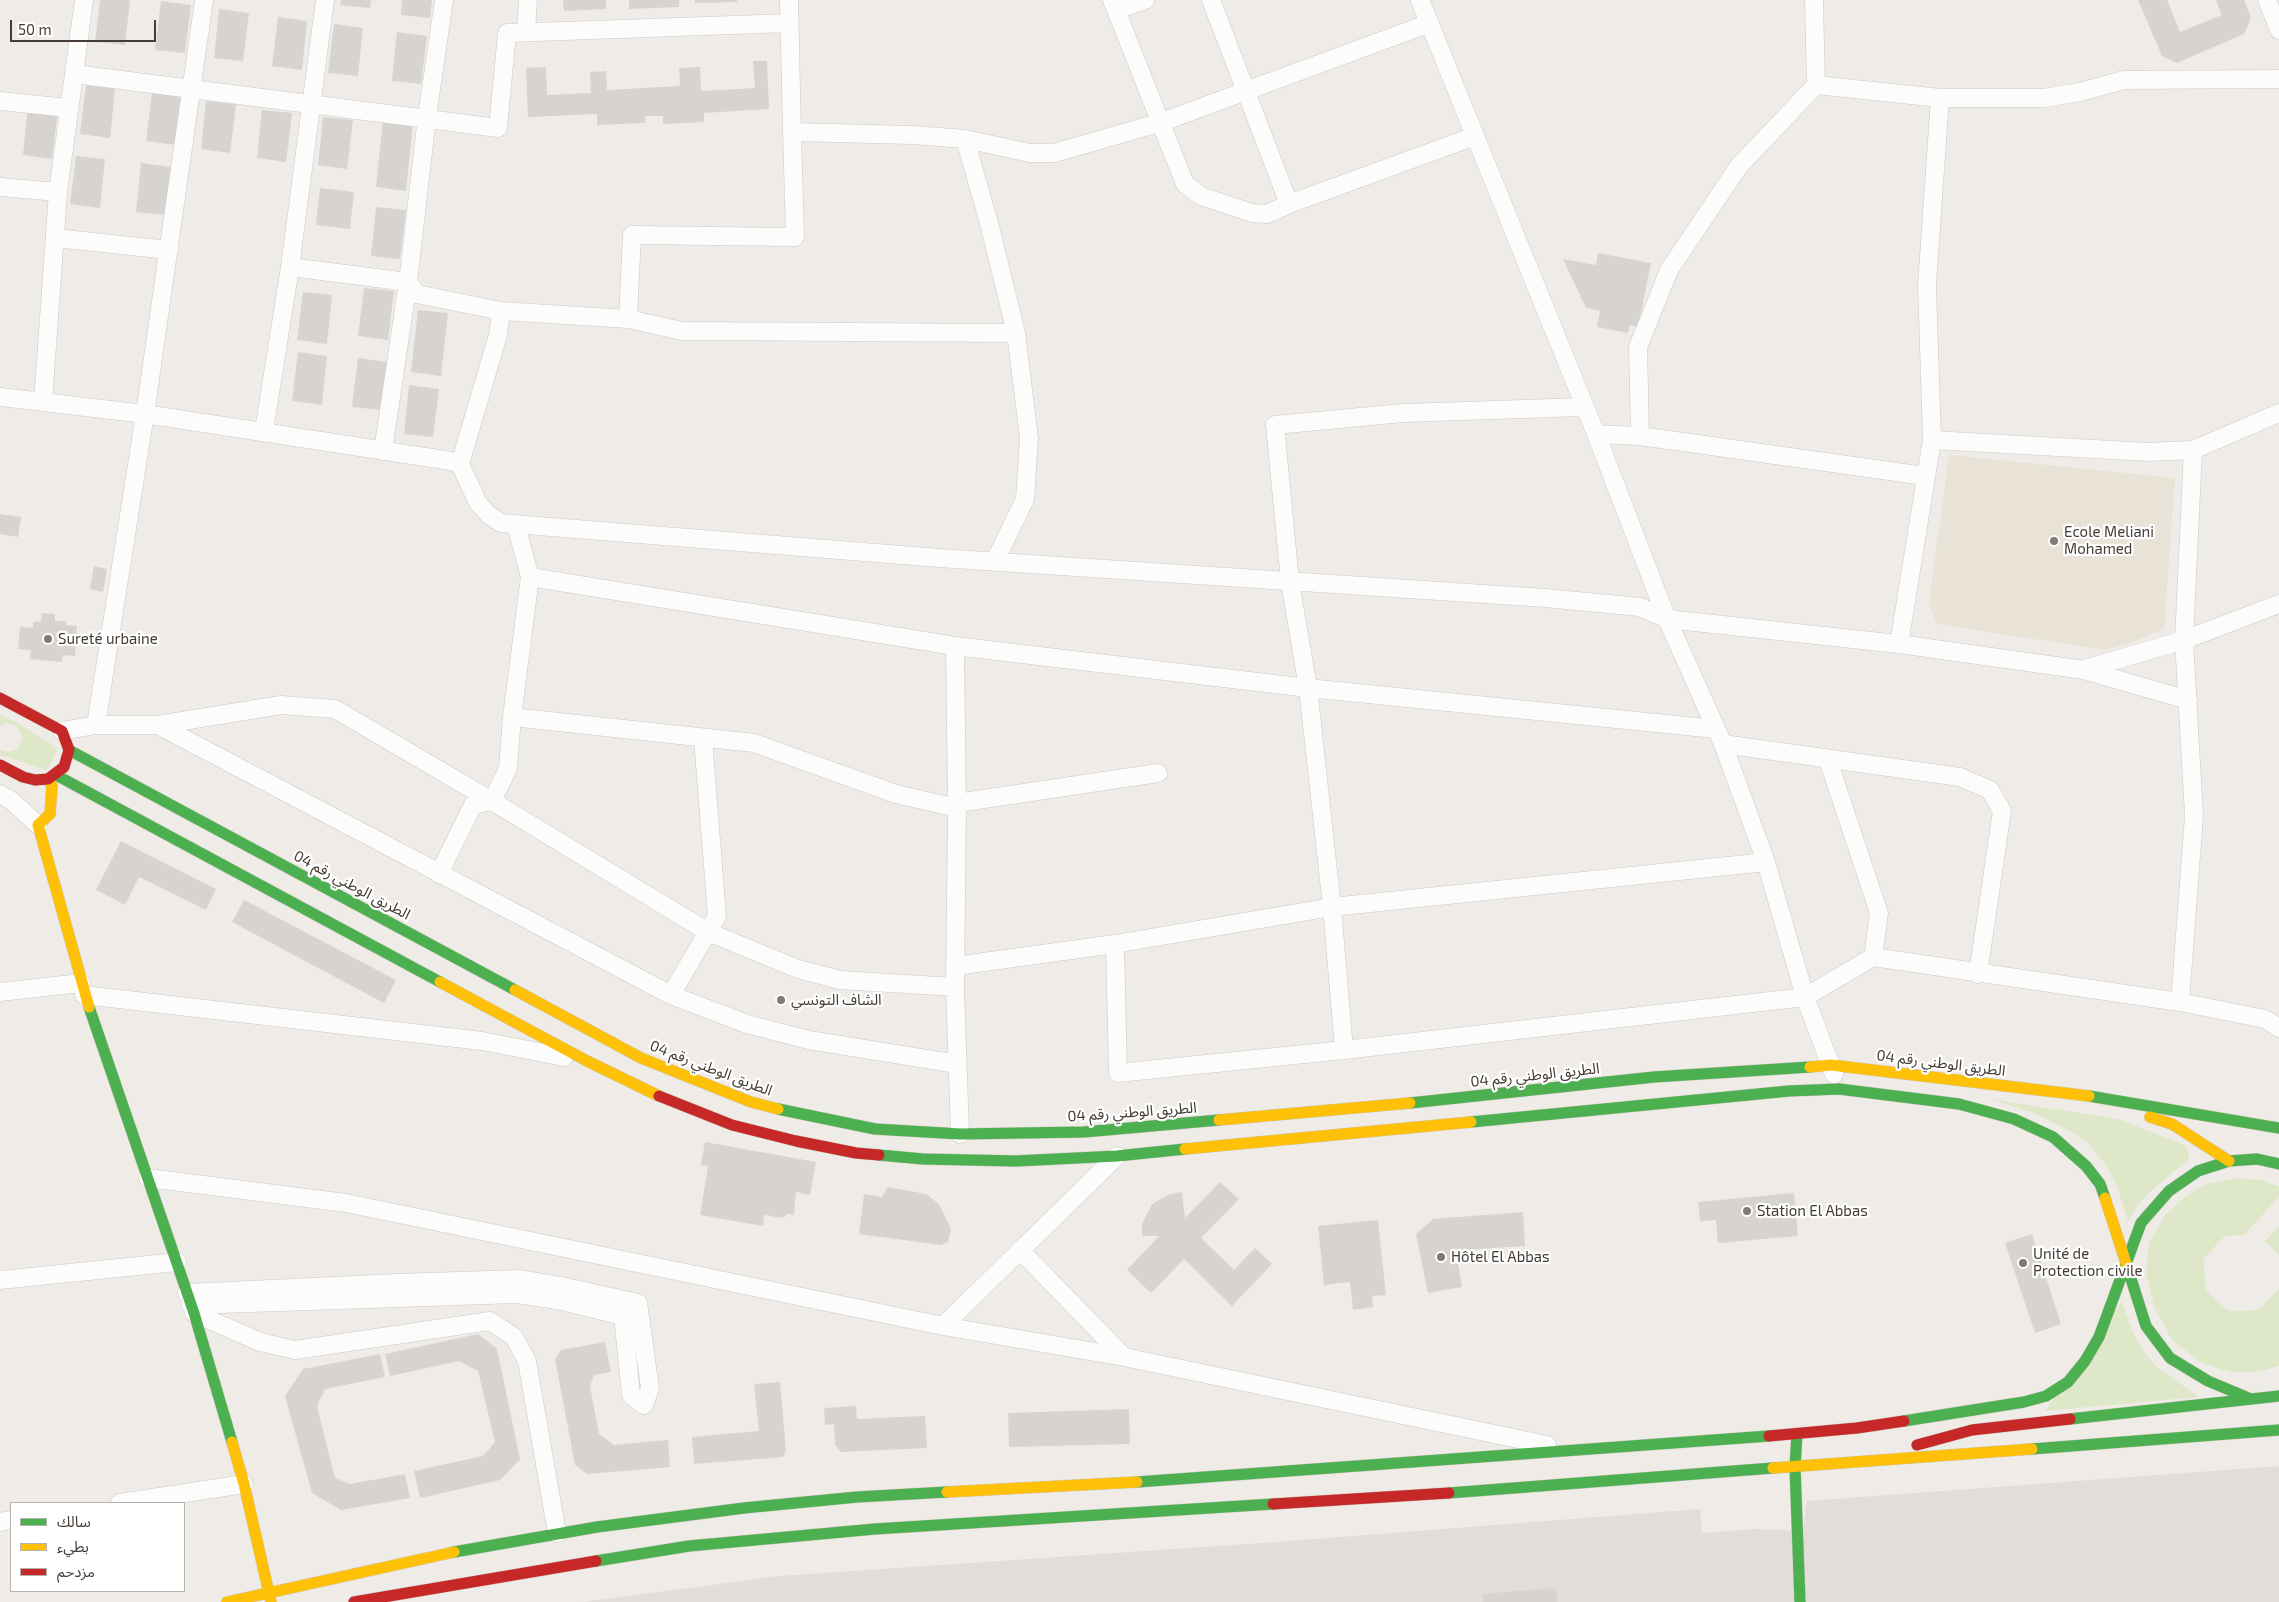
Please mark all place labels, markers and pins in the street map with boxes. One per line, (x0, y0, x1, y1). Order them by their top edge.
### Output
place label: Ecole Meliani Mohamed (2064, 523, 2154, 558)
marker: Ecole Meliani Mohamed (2048, 535, 2060, 547)
place label: Sureté urbaine (58, 630, 158, 648)
marker: Sureté urbaine (42, 633, 54, 645)
place label: الشاف التونسي (791, 991, 882, 1009)
marker: الشاف التونسي (775, 994, 787, 1006)
place label: Station El Abbas (1757, 1202, 1868, 1220)
marker: Station El Abbas (1741, 1205, 1753, 1217)
place label: Unité de Protection civile (2033, 1245, 2143, 1280)
place label: Hôtel El Abbas (1451, 1248, 1550, 1266)
marker: Hôtel El Abbas (1435, 1251, 1447, 1263)
marker: Unité de Protection civile (2017, 1257, 2029, 1269)

